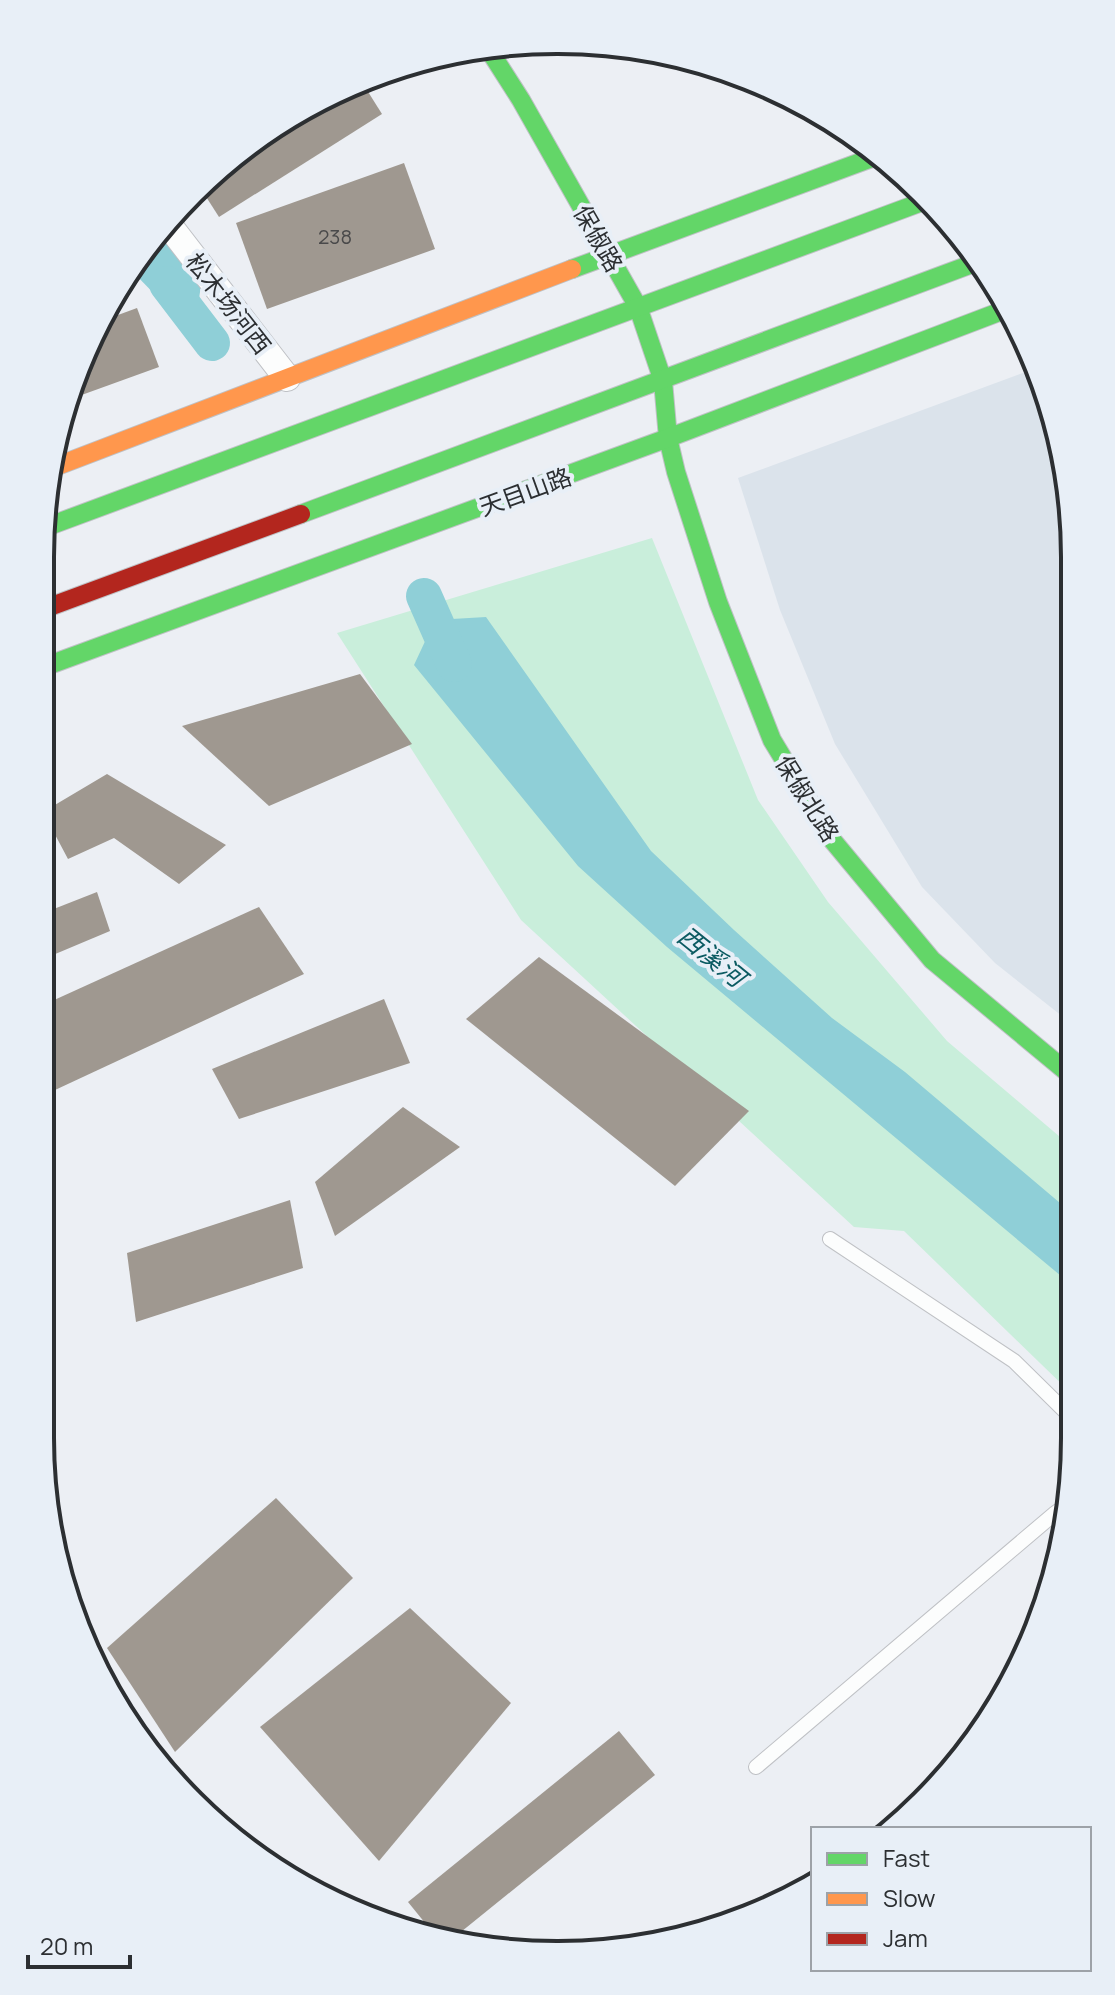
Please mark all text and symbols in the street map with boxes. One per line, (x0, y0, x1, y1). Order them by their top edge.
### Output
street label: 保俶路 (567, 199, 631, 277)
house number: 238 (318, 223, 352, 250)
street label: 松木场河西 (179, 246, 279, 360)
street label: 天目山路 (474, 459, 576, 523)
street label: 保俶北路 (769, 749, 847, 847)
water label: 西溪河 (670, 917, 758, 998)
legend (811, 1827, 1091, 1971)
text: Fast (883, 1841, 930, 1874)
text: Slow (883, 1881, 936, 1914)
scale bar (28, 1919, 130, 1969)
text: Jam (883, 1921, 928, 1954)
text: 20 m (40, 1929, 93, 1962)

